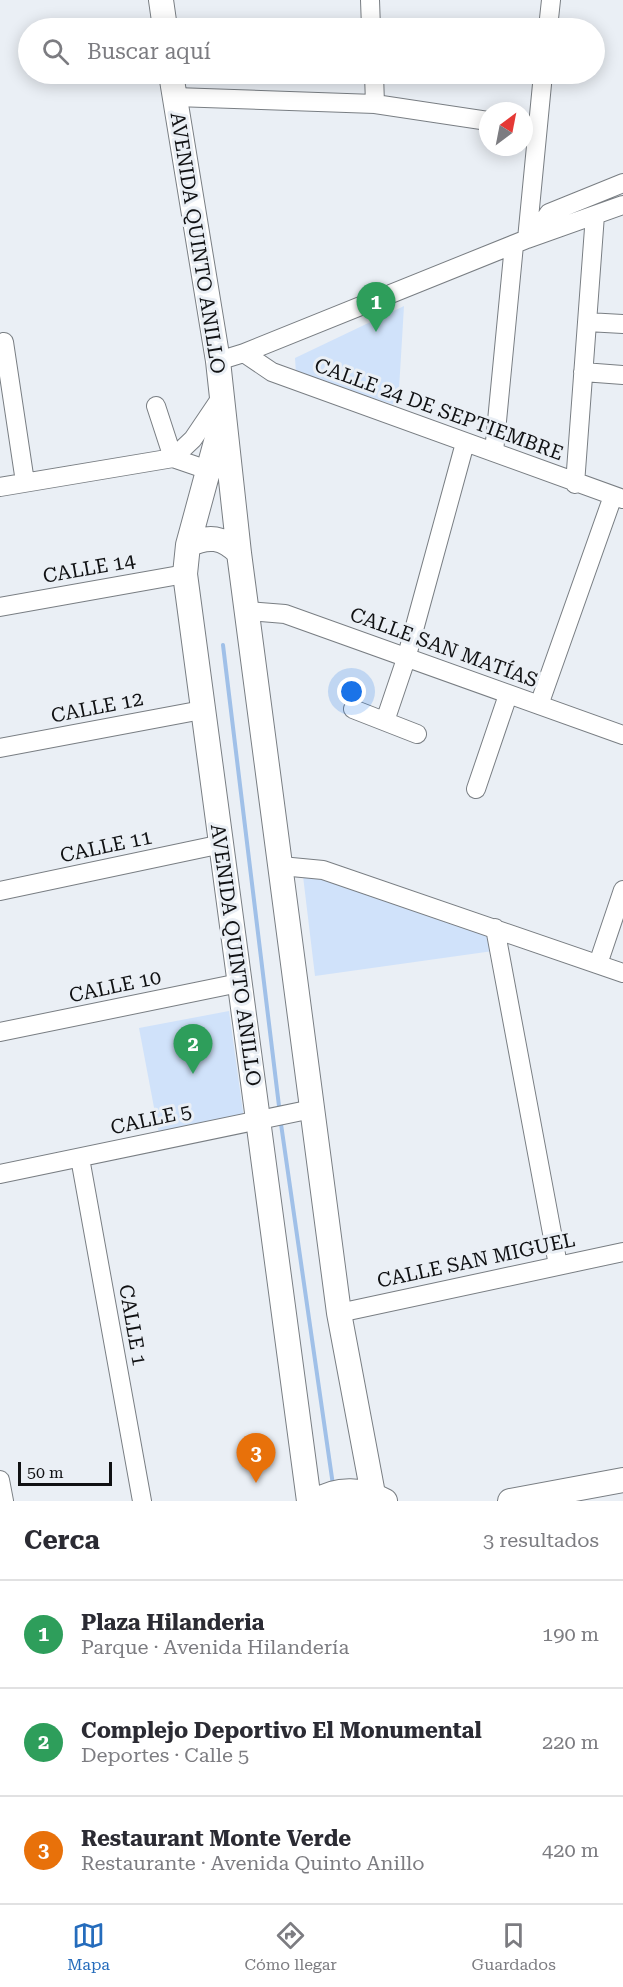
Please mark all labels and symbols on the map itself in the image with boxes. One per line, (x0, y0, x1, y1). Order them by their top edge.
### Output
north arrow (479, 102, 533, 156)
street label: AVENIDA QUINTO ANILLO (165, 110, 231, 376)
pin: 1 (356, 282, 395, 332)
street label: CALLE 24 DE SEPTIEMBRE (311, 353, 567, 465)
street label: CALLE 14 (41, 548, 138, 588)
street label: CALLE SAN MATÍAS (347, 602, 541, 692)
your location (337, 677, 366, 706)
street label: CALLE 12 (49, 686, 145, 728)
street label: AVENIDA QUINTO ANILLO (206, 822, 266, 1088)
street label: CALLE 11 (58, 825, 154, 867)
street label: CALLE 10 (67, 965, 163, 1007)
pin: 2 (174, 1024, 212, 1074)
street label: CALLE 5 (108, 1099, 194, 1139)
street label: CALLE SAN MIGUEL (375, 1227, 577, 1293)
street label: CALLE 1 (114, 1282, 152, 1368)
pin: 3 (236, 1434, 276, 1483)
scale bar (18, 1459, 112, 1486)

